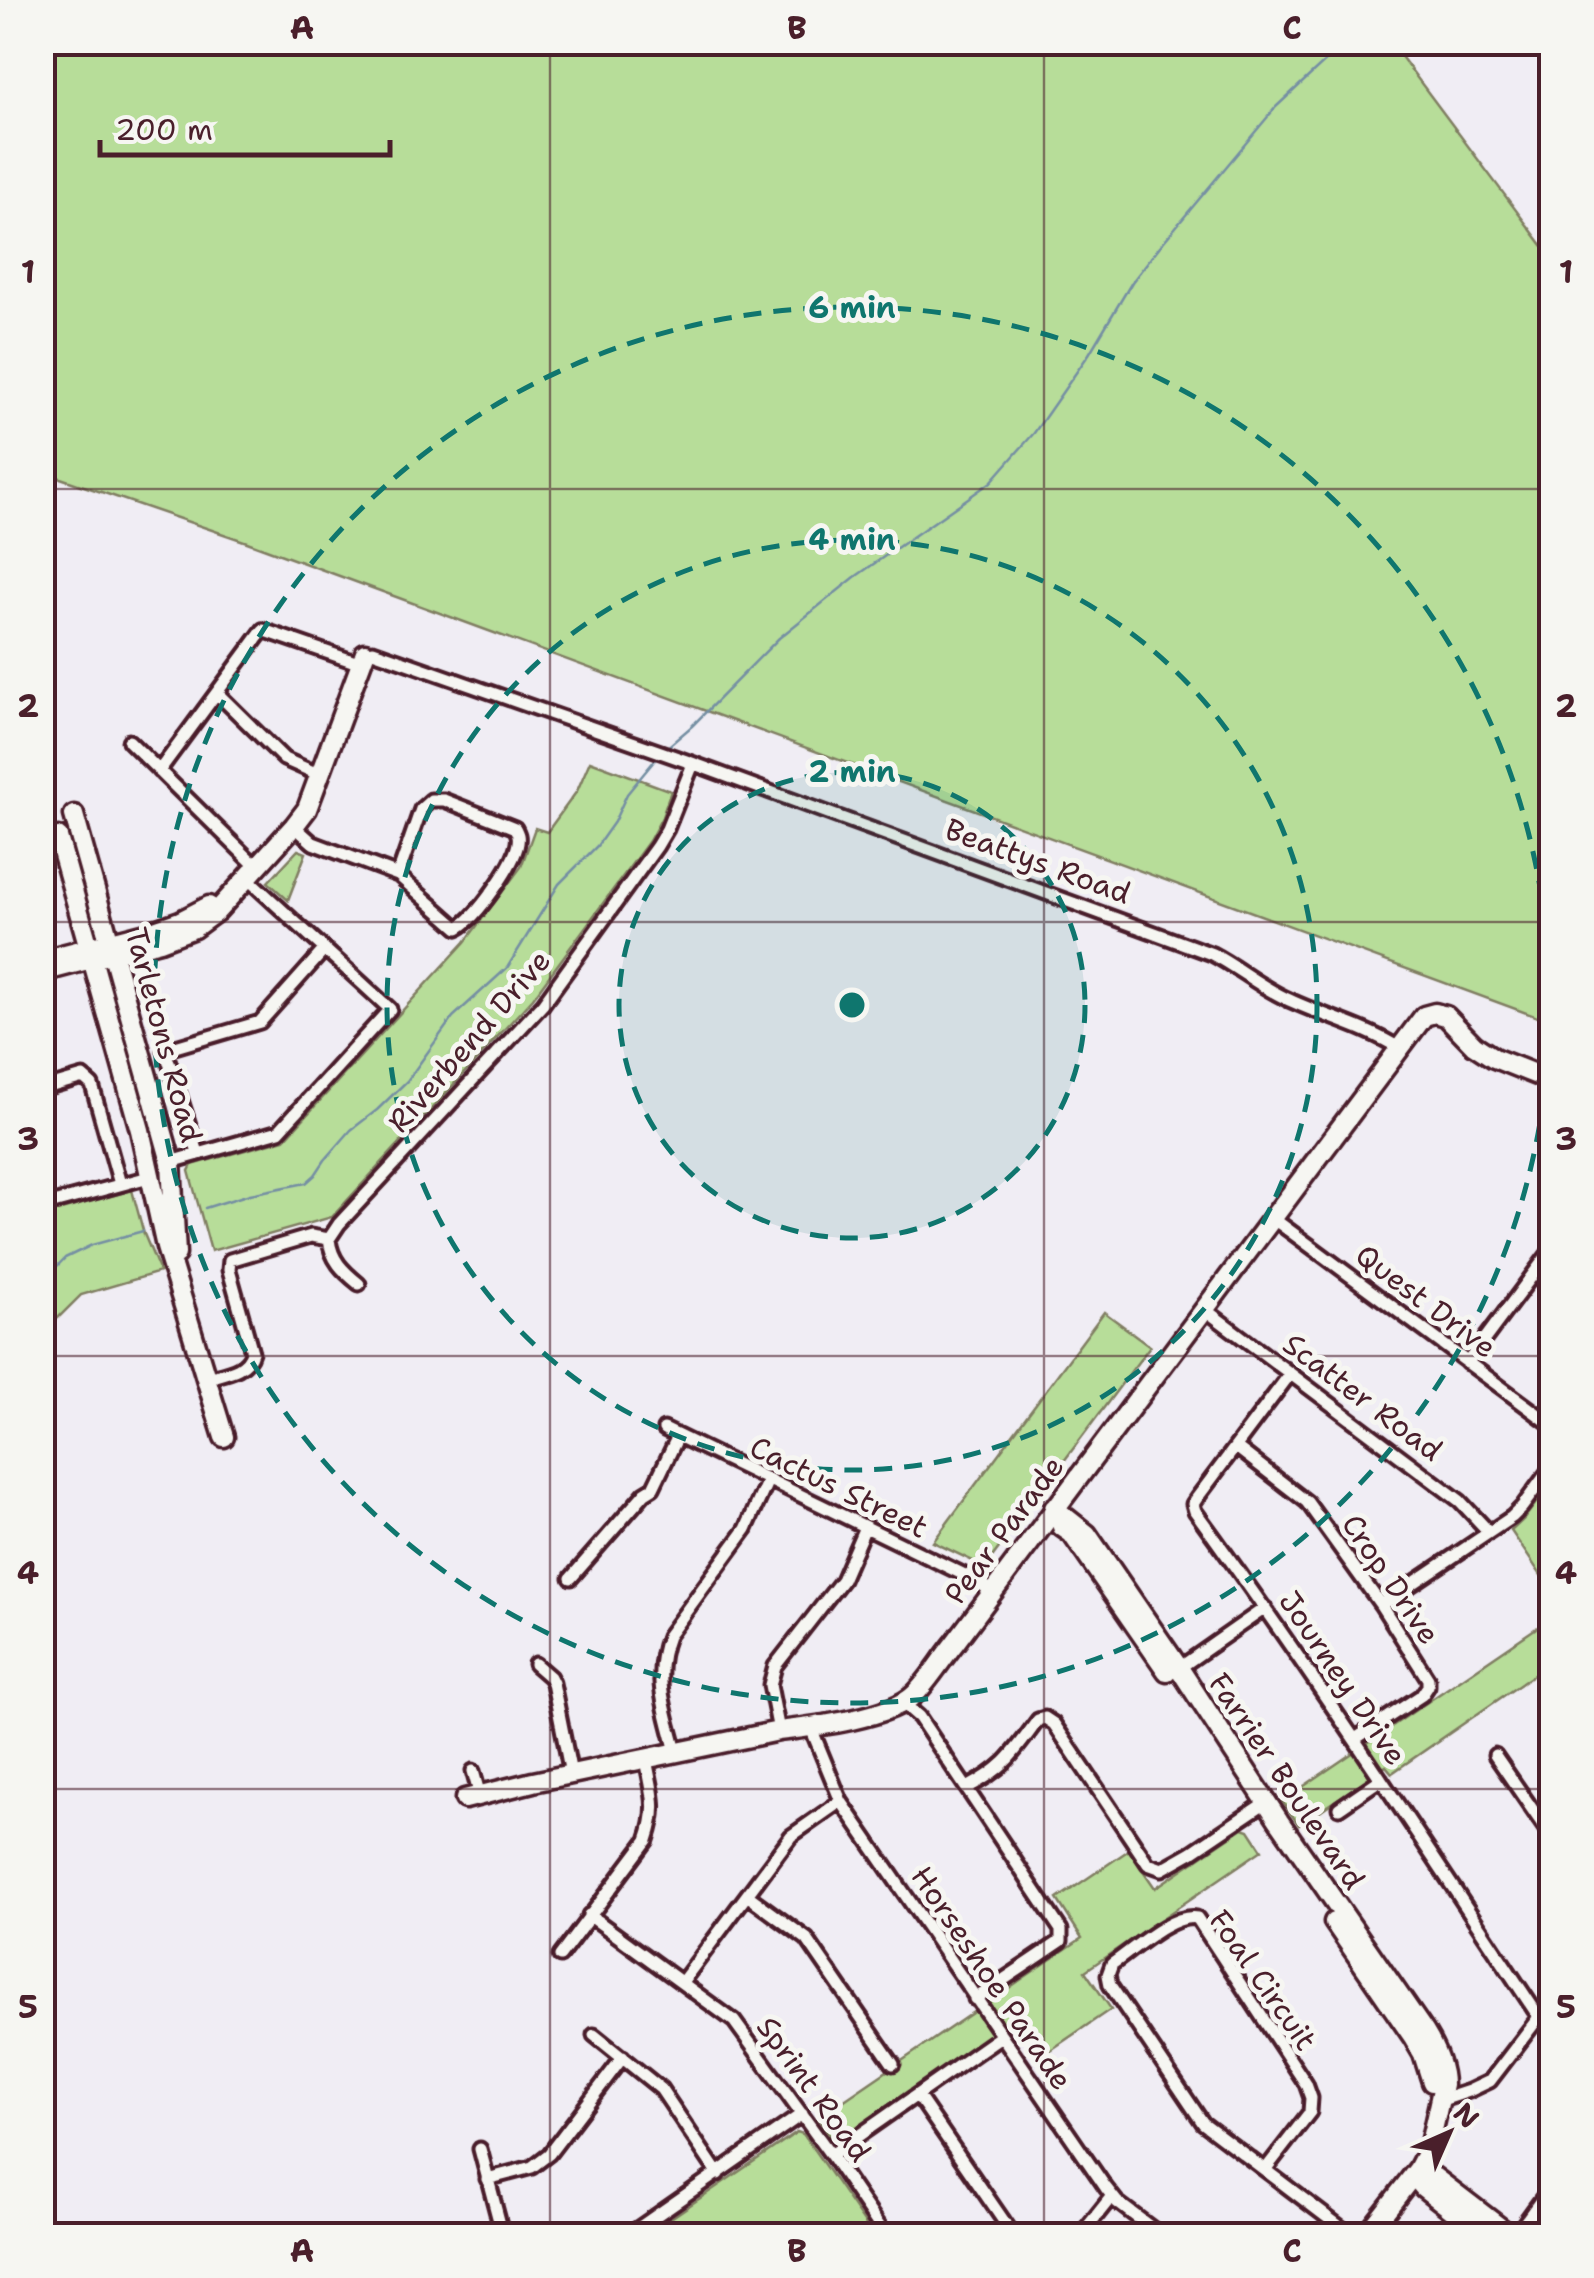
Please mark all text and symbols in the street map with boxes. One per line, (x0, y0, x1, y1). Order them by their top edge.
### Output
text: A (290, 6, 314, 49)
text: B (787, 6, 807, 49)
text: C (1282, 6, 1302, 49)
scale bar (100, 95, 390, 157)
text: 200 m (115, 109, 213, 150)
text: 1 (21, 250, 35, 293)
text: 1 (1559, 250, 1573, 293)
text: 6 min (808, 287, 896, 328)
text: 4 min (808, 519, 896, 560)
text: 2 (17, 684, 39, 727)
text: 2 (1555, 684, 1577, 727)
text: 2 min (808, 751, 896, 792)
street label: Beattys Road (939, 808, 1137, 914)
street label: Tarletons Road (116, 923, 212, 1147)
street label: Riverbend Drive (378, 941, 560, 1141)
centre of rings (834, 987, 870, 1023)
text: 3 (17, 1117, 39, 1160)
text: 3 (1555, 1117, 1577, 1160)
street label: Quest Drive (1347, 1234, 1505, 1368)
street label: Scatter Road (1275, 1323, 1451, 1471)
street label: Cactus Street (743, 1426, 935, 1548)
street label: Pear Parade (935, 1447, 1073, 1613)
street label: Crop Drive (1332, 1506, 1450, 1652)
text: 4 (17, 1551, 39, 1594)
text: 4 (1555, 1551, 1577, 1594)
street label: Journey Drive (1269, 1583, 1417, 1773)
street label: Farrier Boulevard (1199, 1665, 1375, 1897)
street label: Horseshoe Parade (902, 1858, 1082, 2098)
street label: Foal Circuit (1200, 1902, 1326, 2058)
text: 5 (18, 1985, 38, 2028)
text: 5 (1556, 1985, 1576, 2028)
street label: Sprint Road (747, 2008, 881, 2170)
north arrow (1399, 2083, 1499, 2183)
text: N (1445, 2094, 1488, 2137)
text: A (290, 2229, 314, 2272)
text: B (787, 2229, 807, 2272)
text: C (1282, 2229, 1302, 2272)

